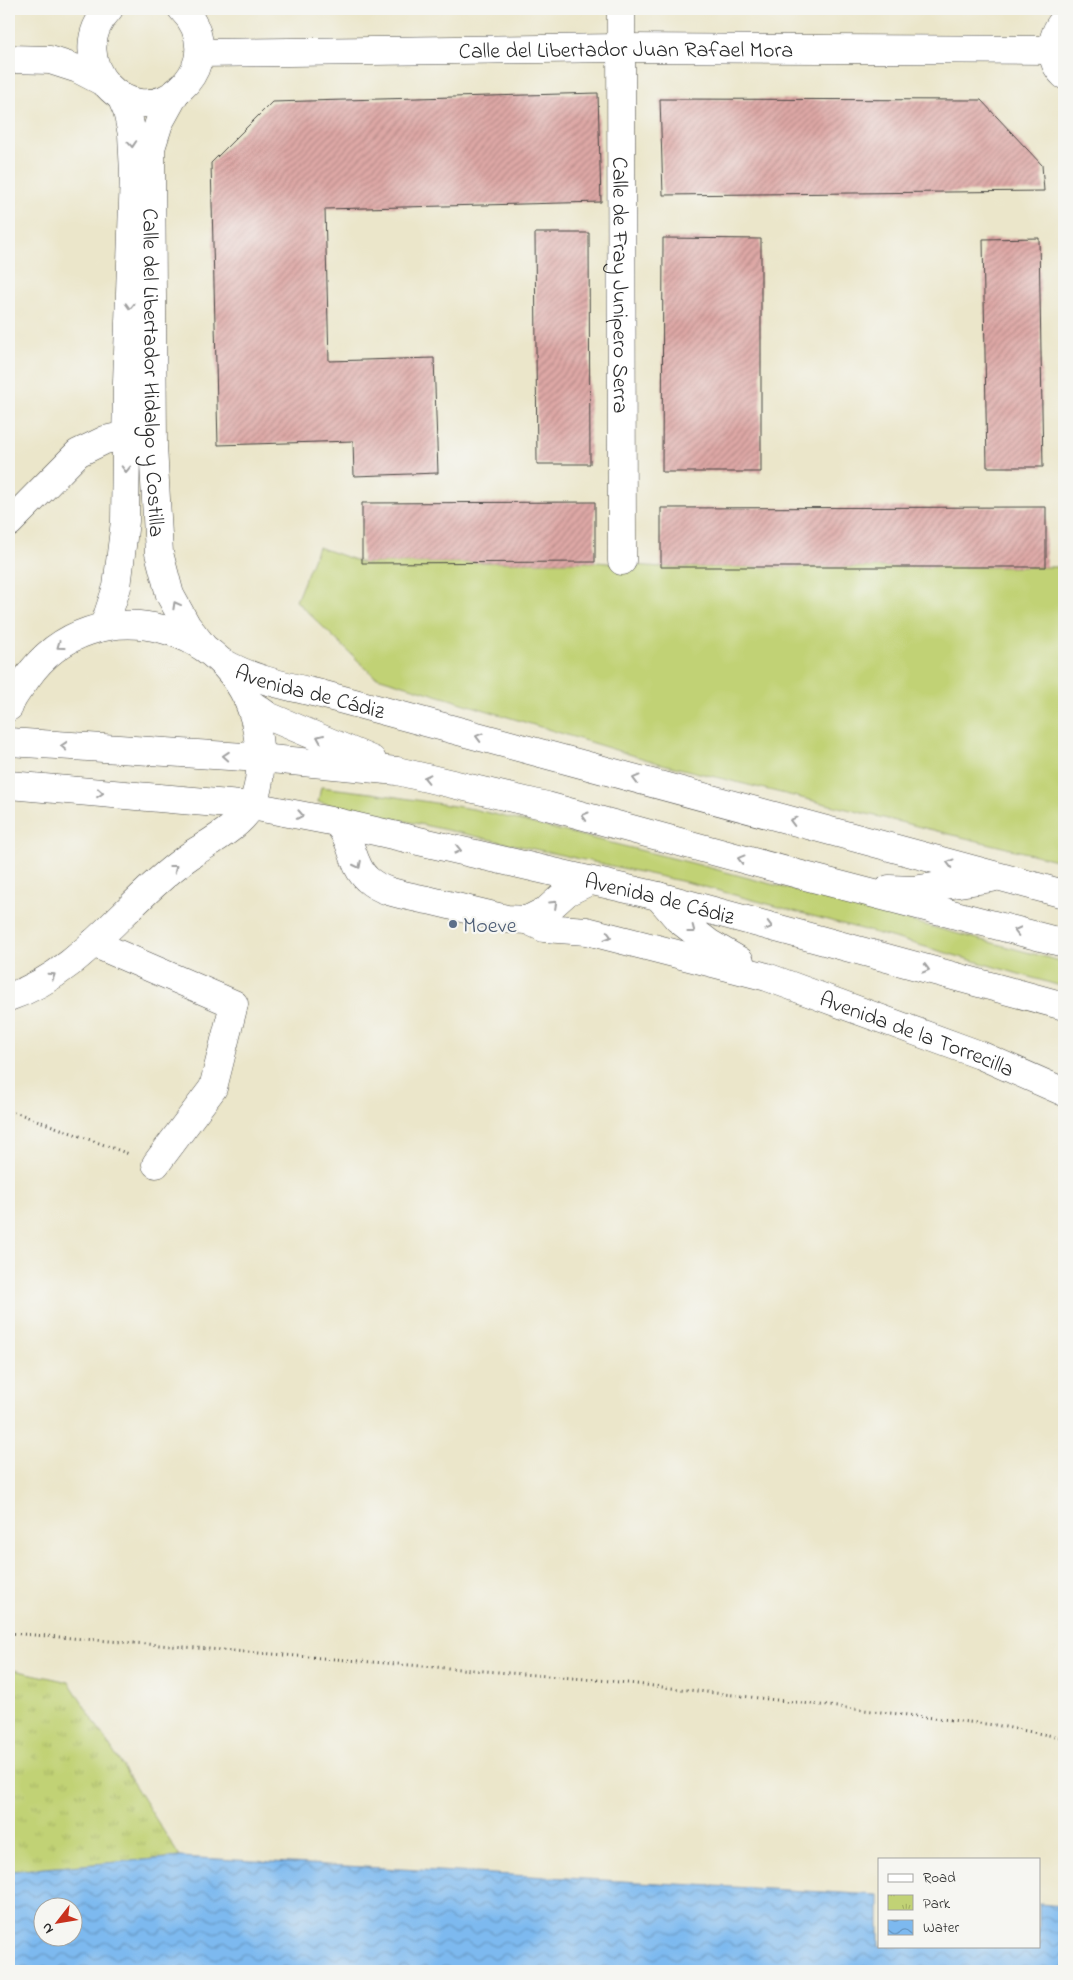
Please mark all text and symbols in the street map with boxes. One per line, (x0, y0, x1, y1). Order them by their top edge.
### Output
street label: Calle del Libertador Juan Rafael Mora (459, 35, 793, 69)
one-way arrow (127, 140, 138, 148)
street label: Calle de Fray Junipero Serra (601, 157, 635, 413)
street label: Calle del Libertador Hidalgo y Costilla (132, 208, 171, 538)
one-way arrow (125, 303, 135, 311)
one-way arrow (121, 465, 131, 473)
one-way arrow (172, 601, 182, 610)
one-way arrow (56, 640, 66, 649)
street label: Avenida de Cádiz (229, 658, 389, 730)
one-way arrow (474, 732, 483, 743)
one-way arrow (316, 734, 324, 744)
one-way arrow (60, 740, 68, 751)
one-way arrow (222, 750, 230, 761)
one-way arrow (422, 773, 431, 784)
one-way arrow (631, 774, 640, 785)
one-way arrow (96, 787, 104, 798)
one-way arrow (295, 809, 304, 820)
one-way arrow (581, 812, 589, 822)
one-way arrow (788, 816, 797, 827)
one-way arrow (454, 844, 463, 855)
one-way arrow (738, 855, 746, 865)
one-way arrow (352, 859, 362, 868)
one-way arrow (946, 859, 954, 869)
one-way arrow (168, 866, 177, 874)
street label: Avenida de Cádiz (581, 867, 738, 935)
one-way arrow (548, 901, 557, 910)
place label: Moeve (463, 911, 517, 943)
marker: Moeve (447, 918, 459, 930)
one-way arrow (765, 920, 773, 931)
one-way arrow (686, 924, 696, 933)
one-way arrow (1013, 926, 1022, 937)
one-way arrow (603, 930, 612, 941)
one-way arrow (921, 963, 929, 973)
one-way arrow (47, 972, 56, 982)
street label: Avenida de la Torrecilla (814, 985, 1019, 1087)
legend (878, 1858, 1040, 1948)
text: Road (923, 1867, 956, 1889)
text: Park (923, 1893, 951, 1915)
north arrow (32, 1898, 82, 1948)
text: Water (923, 1917, 959, 1939)
text: N (37, 1918, 60, 1937)

